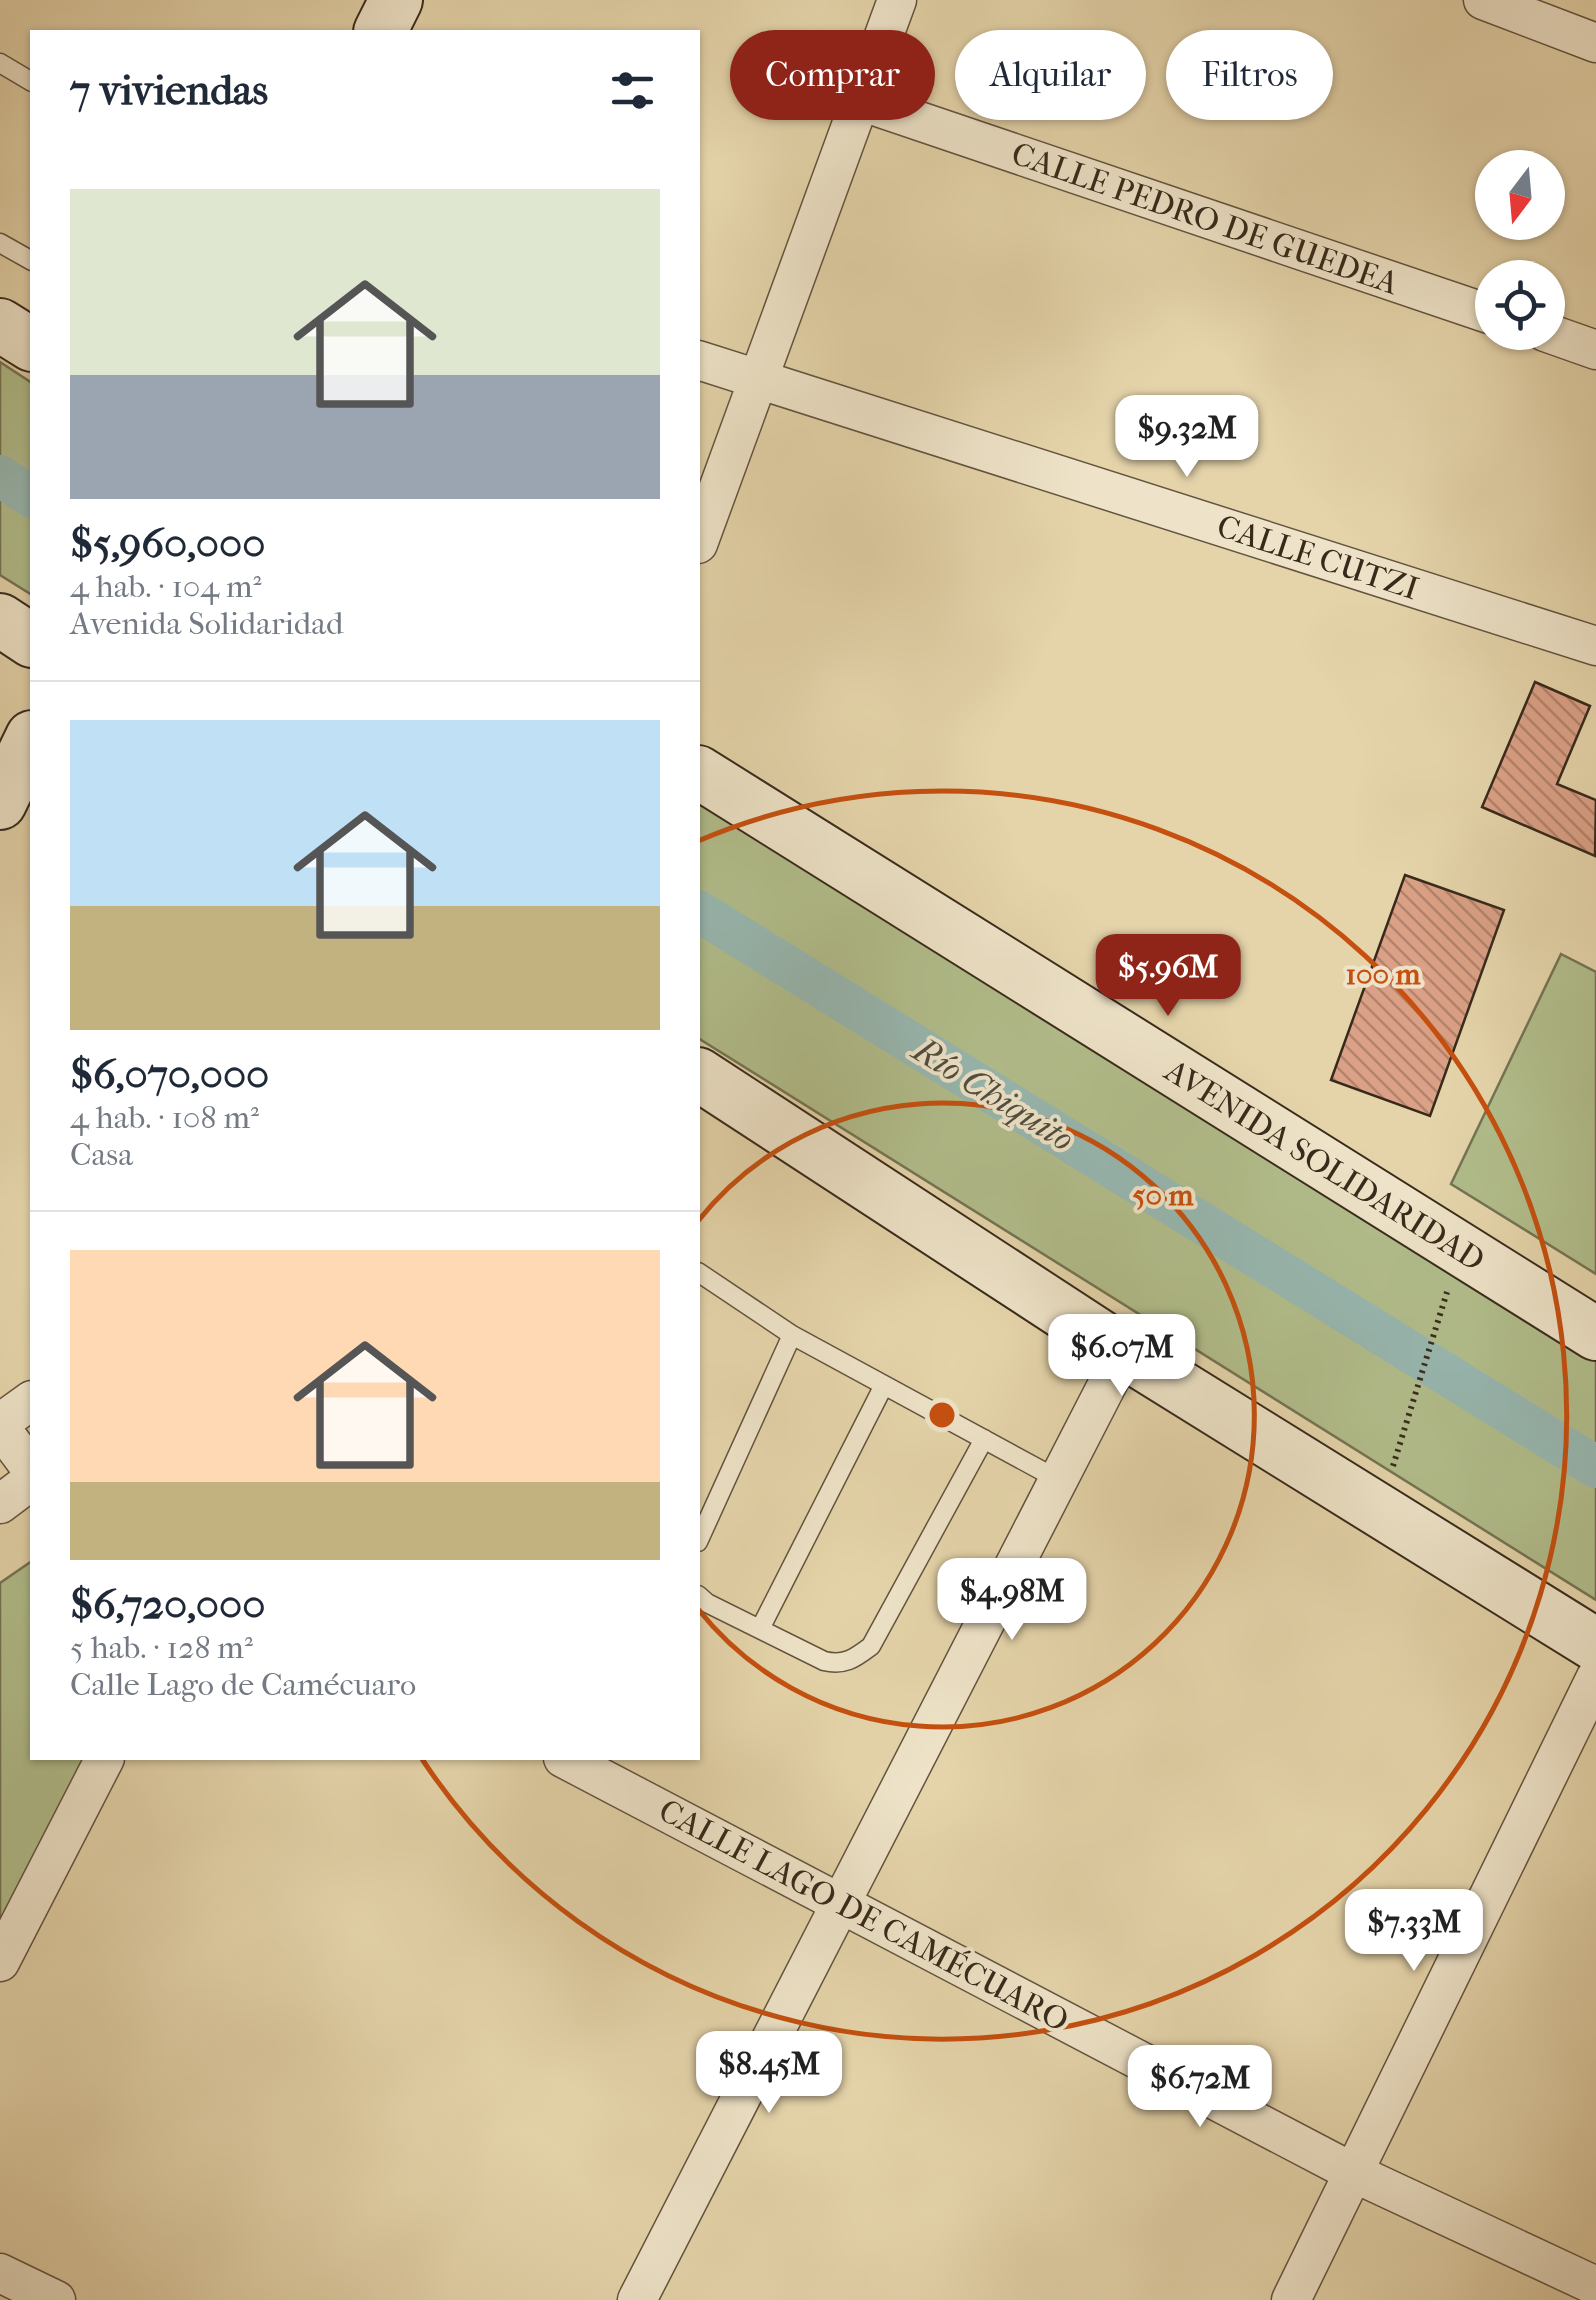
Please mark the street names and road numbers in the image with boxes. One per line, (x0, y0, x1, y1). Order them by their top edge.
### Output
street label: CALLE PEDRO DE GUEDEA (1007, 135, 1403, 302)
street label: CALLE CUTZI (1213, 508, 1423, 607)
street label: AVENIDA SOLIDARIDAD (1157, 1051, 1491, 1279)
street label: CALLE LAGO DE CAMÉCUARO (653, 1792, 1075, 2039)

